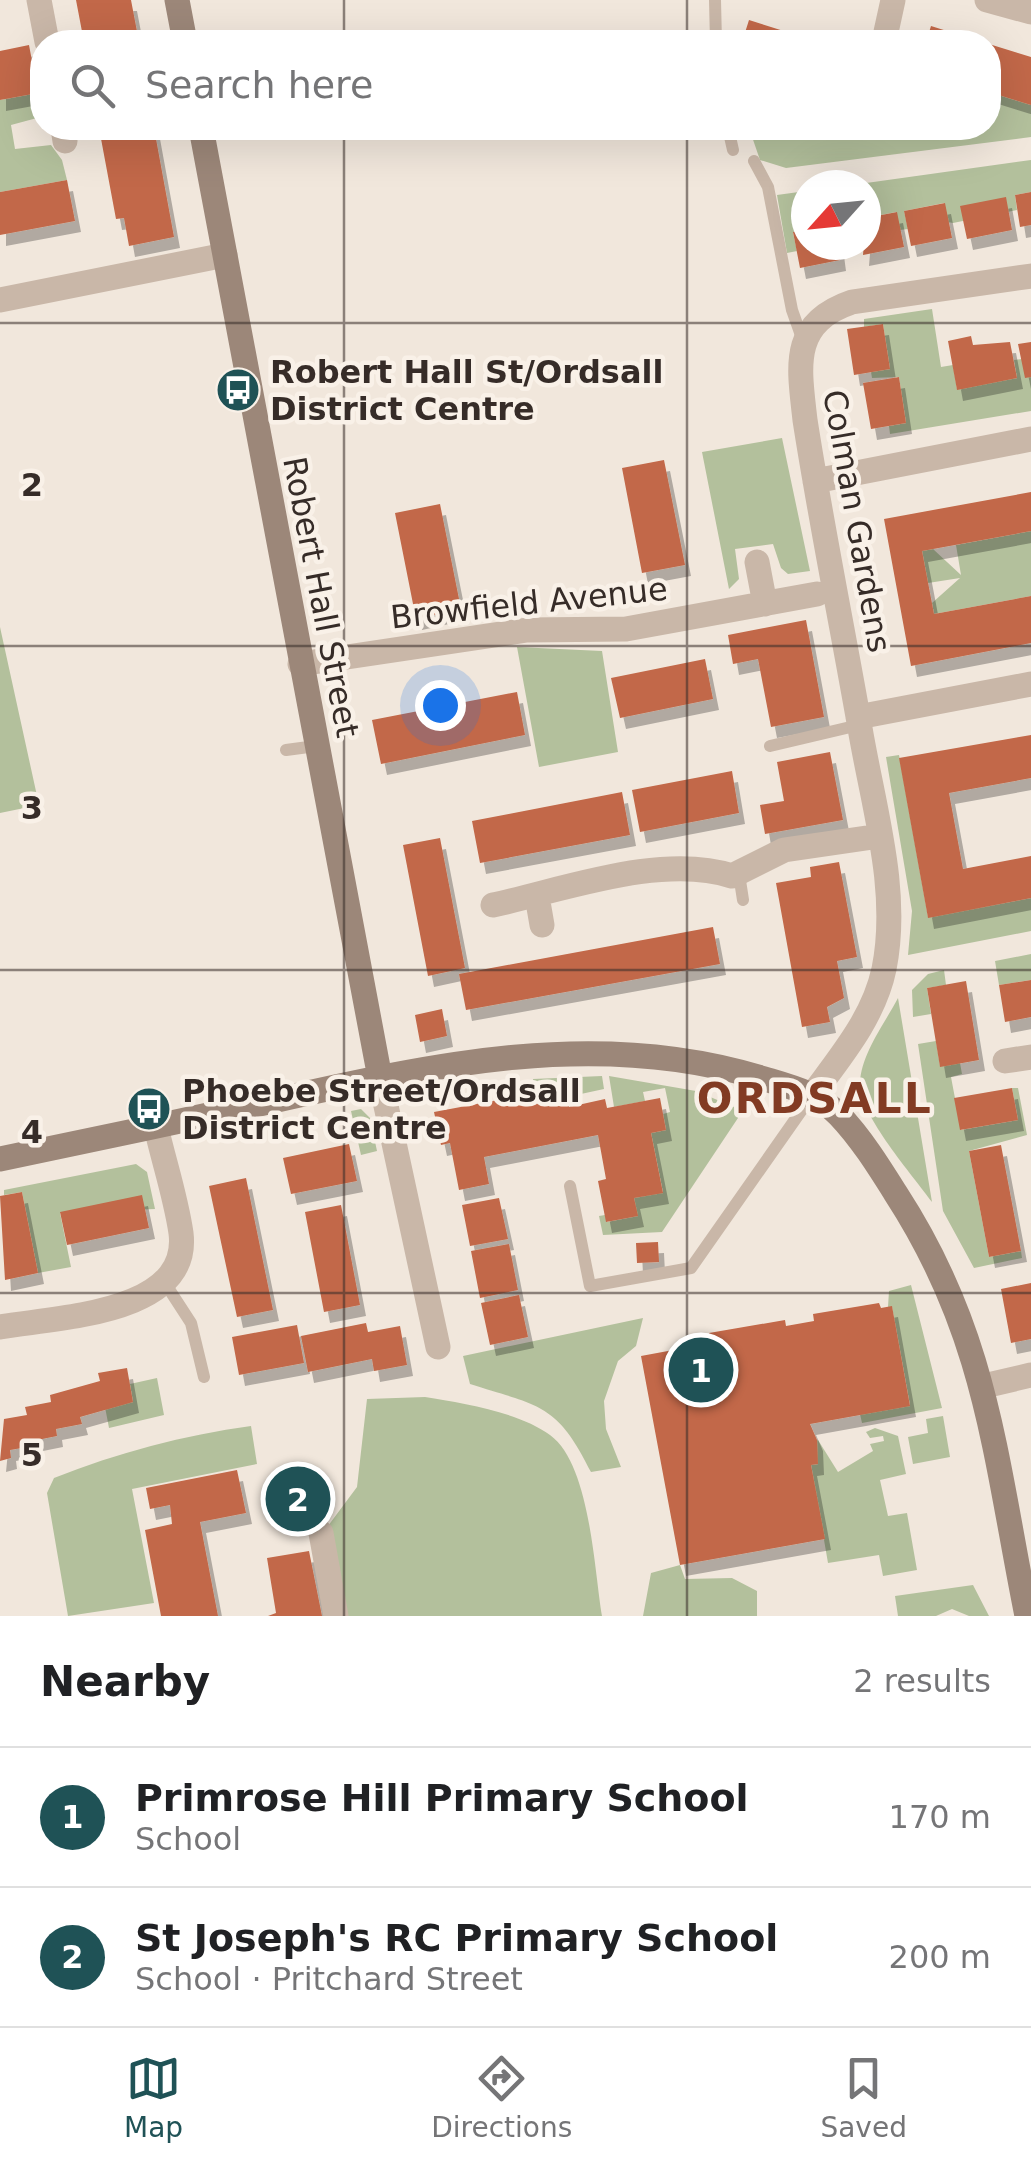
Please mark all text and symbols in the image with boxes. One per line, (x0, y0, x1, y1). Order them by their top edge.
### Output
search box (30, 30, 1001, 140)
icon: search (65, 58, 120, 113)
text: Search here (145, 63, 373, 107)
north arrow (791, 170, 881, 260)
place label: Robert Hall St/Ordsall District Centre (270, 353, 663, 428)
bus stop icon: Robert Hall St/Ordsall District Centre (215, 367, 261, 413)
street label: Colman Gardens (815, 387, 899, 655)
street label: Robert Hall Street (275, 453, 367, 741)
text: 2 (21, 466, 43, 504)
street label: Browfield Avenue (389, 570, 669, 636)
your location (415, 680, 466, 731)
text: 3 (21, 789, 43, 827)
place label: Phoebe Street/Ordsall District Centre (182, 1072, 581, 1147)
district label: ORDSALL (697, 1074, 933, 1123)
bus stop icon: Phoebe Street/Ordsall District Centre (126, 1086, 172, 1132)
text: 4 (21, 1113, 43, 1151)
pin: 1 (668, 1332, 734, 1408)
text: 5 (21, 1436, 43, 1474)
pin: 2 (266, 1462, 330, 1536)
text: Nearby (40, 1657, 210, 1706)
text: 2 results (853, 1662, 991, 1700)
text: Primrose Hill Primary School (135, 1776, 749, 1820)
text: 1 (61, 1798, 84, 1836)
text: 170 m (889, 1798, 991, 1836)
text: School (135, 1820, 241, 1858)
text: St Joseph's RC Primary School (135, 1916, 778, 1960)
text: 2 (61, 1938, 84, 1976)
text: 200 m (889, 1938, 991, 1976)
text: School · Pritchard Street (135, 1960, 523, 1998)
tab: Map (124, 2051, 183, 2144)
tab: Directions (431, 2051, 572, 2144)
tab: Saved (820, 2051, 907, 2144)

